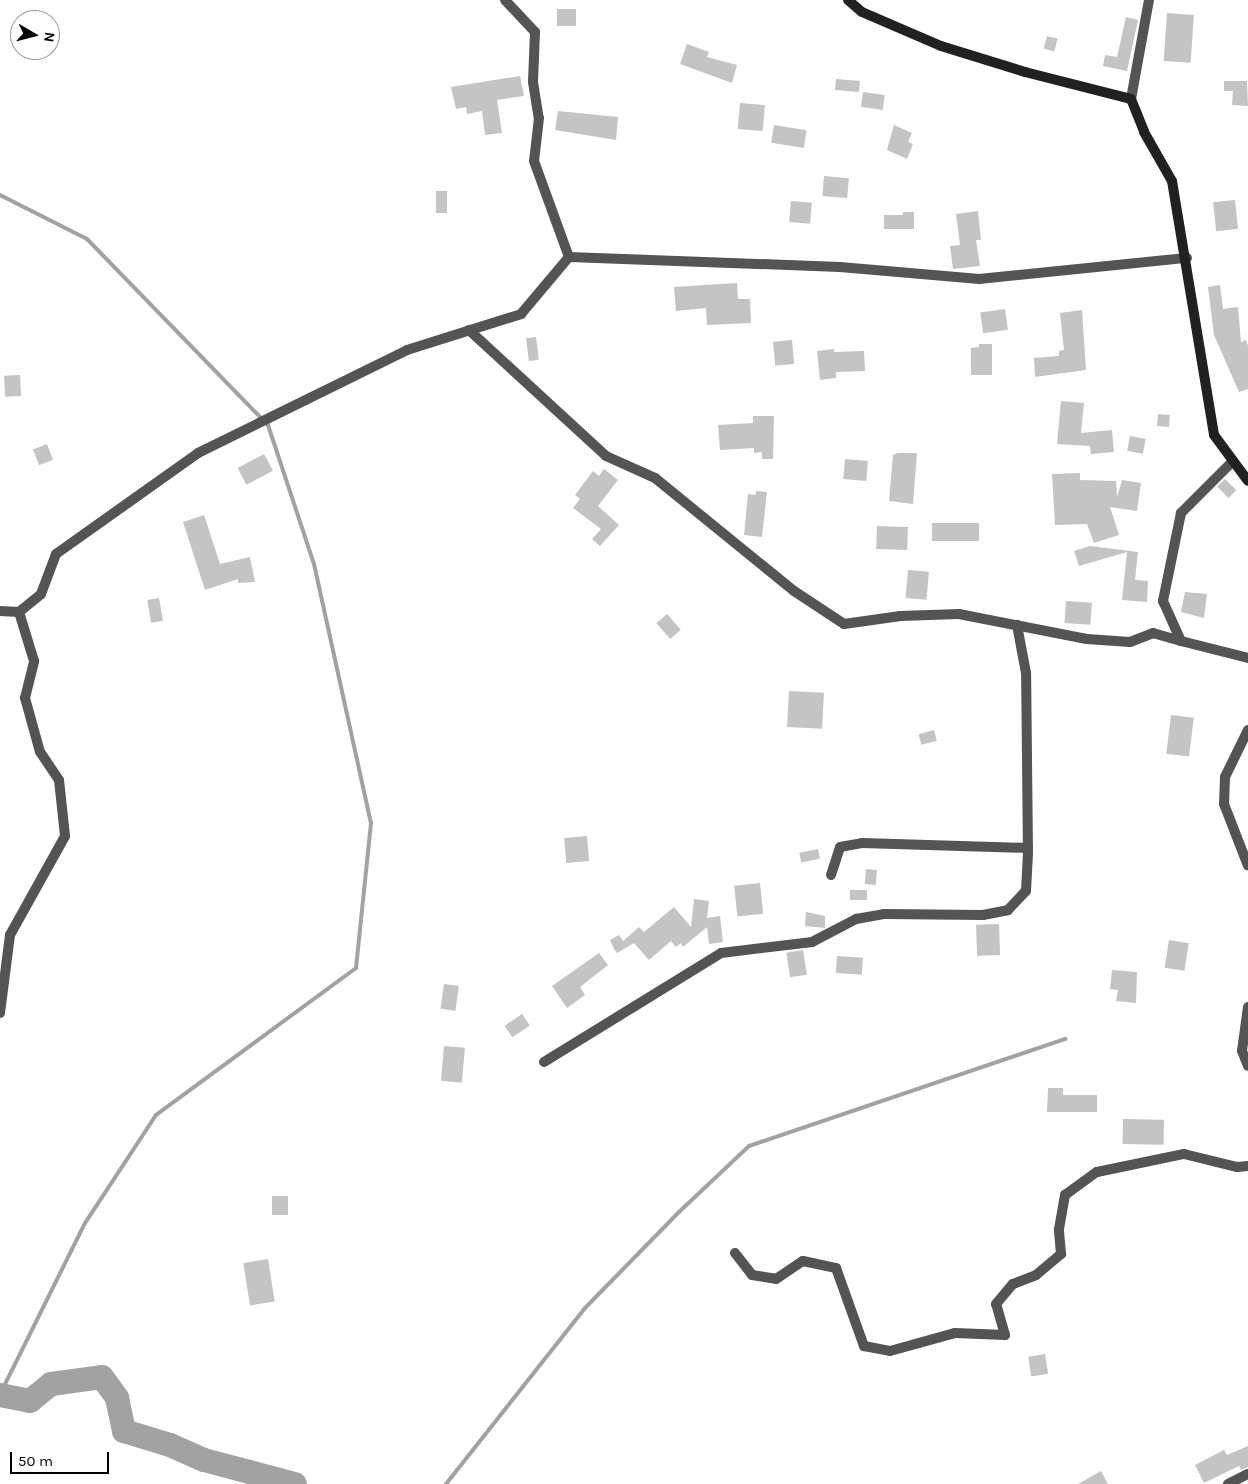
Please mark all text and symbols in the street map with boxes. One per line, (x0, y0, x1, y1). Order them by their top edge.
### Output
north arrow (10, 10, 60, 60)
text: N (40, 31, 58, 43)
scale bar (12, 1442, 111, 1474)
text: 50 m (18, 1452, 53, 1470)

